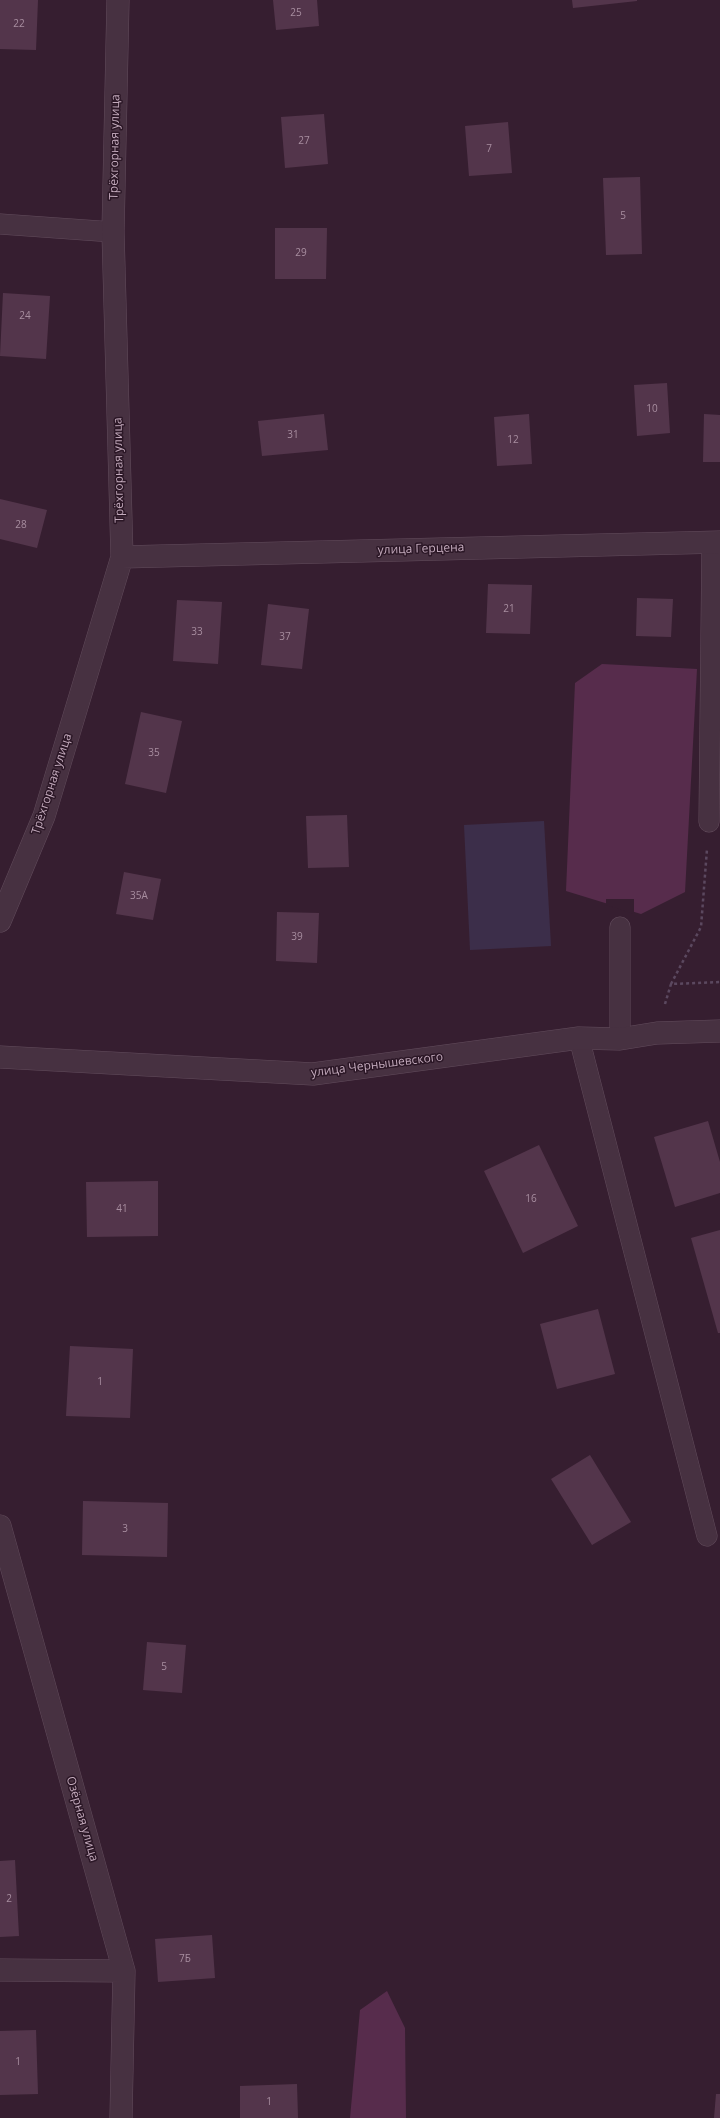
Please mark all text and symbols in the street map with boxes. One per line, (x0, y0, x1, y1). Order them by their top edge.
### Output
house number: 25 (290, 7, 302, 19)
house number: 22 (13, 18, 25, 30)
street label: Трёхгорная улица (107, 94, 123, 200)
house number: 27 (298, 135, 310, 147)
house number: 7 (486, 143, 492, 155)
house number: 5 (620, 210, 626, 222)
house number: 29 (295, 247, 307, 259)
house number: 24 (19, 310, 31, 322)
house number: 10 (646, 403, 658, 415)
street label: Трёхгорная улица (111, 417, 127, 523)
house number: 31 (287, 429, 299, 441)
house number: 12 (507, 434, 519, 446)
house number: 28 (15, 519, 27, 531)
street label: улица Герцена (377, 540, 465, 558)
house number: 21 (503, 603, 515, 615)
house number: 33 (191, 626, 203, 638)
house number: 37 (279, 631, 291, 643)
street label: Трёхгорная улица (29, 732, 75, 836)
house number: 35 (148, 747, 160, 759)
house number: 35А (130, 890, 148, 902)
house number: 39 (291, 931, 303, 943)
street label: улица Чернышевского (310, 1050, 444, 1080)
house number: 16 (525, 1193, 537, 1205)
house number: 41 (116, 1203, 128, 1215)
house number: 1 (97, 1376, 103, 1388)
house number: 3 (122, 1523, 128, 1535)
house number: 5 (161, 1661, 167, 1673)
street label: Озёрная улица (63, 1775, 101, 1863)
house number: 2 (6, 1893, 12, 1905)
house number: 7Б (179, 1953, 191, 1965)
house number: 1 (15, 2056, 21, 2068)
house number: 1 (266, 2096, 272, 2108)

